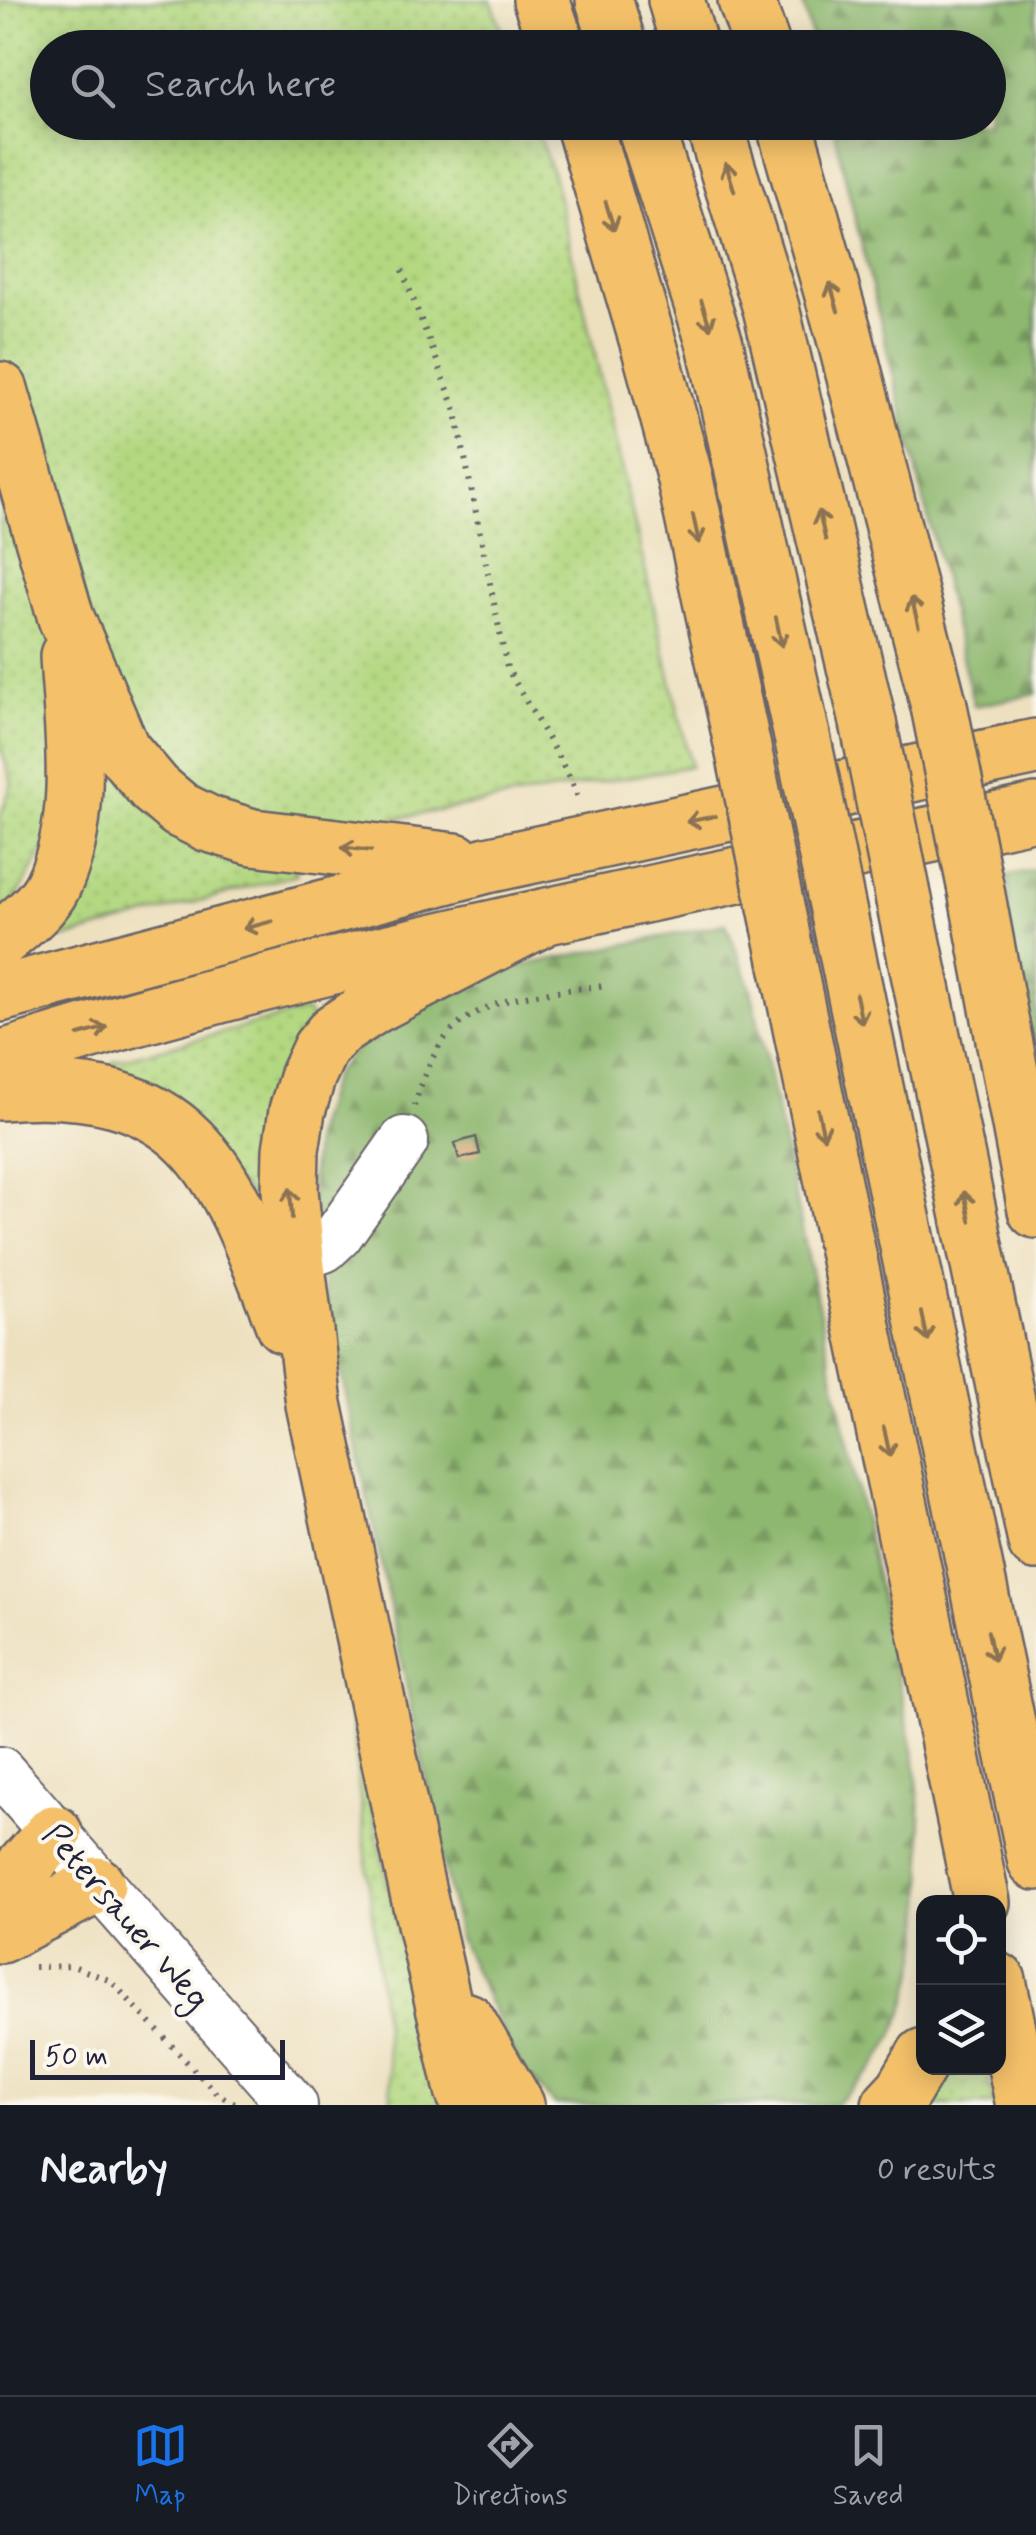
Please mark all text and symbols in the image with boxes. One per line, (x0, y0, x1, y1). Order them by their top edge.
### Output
search box (30, 30, 1006, 140)
icon: search (65, 58, 120, 113)
text: Search here (145, 61, 336, 110)
one-way arrow (720, 161, 738, 193)
one-way arrow (602, 200, 620, 231)
one-way arrow (824, 282, 842, 314)
one-way arrow (698, 299, 716, 331)
one-way arrow (812, 509, 830, 541)
one-way arrow (687, 513, 706, 545)
one-way arrow (905, 597, 923, 629)
one-way arrow (770, 615, 789, 647)
one-way arrow (686, 811, 718, 829)
one-way arrow (340, 839, 372, 858)
one-way arrow (243, 917, 275, 935)
one-way arrow (850, 992, 869, 1024)
one-way arrow (77, 1020, 109, 1039)
one-way arrow (813, 1107, 832, 1139)
one-way arrow (281, 1187, 300, 1219)
one-way arrow (957, 1191, 976, 1223)
one-way arrow (917, 1311, 935, 1343)
one-way arrow (879, 1426, 898, 1458)
one-way arrow (983, 1629, 1002, 1661)
street label: Petersauer Weg (29, 1814, 220, 2023)
map controls (916, 1895, 1006, 2075)
button: locate (916, 1895, 1006, 1985)
button: layers (916, 1985, 1006, 2075)
scale bar (30, 2035, 285, 2080)
text: 50 m (45, 2039, 108, 2076)
text: Nearby (40, 2143, 168, 2198)
text: 0 results (877, 2149, 996, 2191)
tab: Map (133, 2418, 188, 2515)
tab: Directions (453, 2418, 568, 2515)
tab: Saved (833, 2418, 903, 2515)

